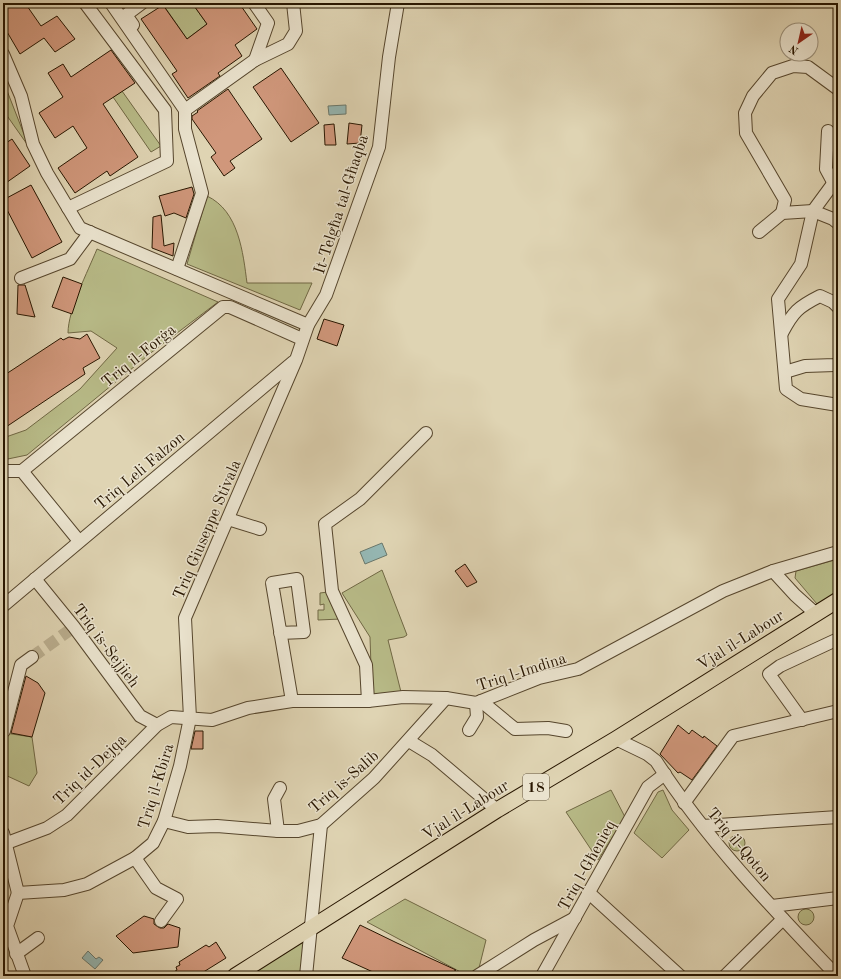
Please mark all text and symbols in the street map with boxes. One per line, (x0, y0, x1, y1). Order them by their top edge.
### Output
north arrow (779, 22, 819, 62)
text: N (787, 42, 801, 56)
street label: It-Telgħa tal-Għaqba (312, 133, 372, 276)
street label: Triq il-Forġa (99, 322, 179, 391)
street label: Triq Leli Falzon (92, 429, 188, 514)
street label: Triq Giuseppe Stivala (171, 458, 245, 602)
street label: Triq is-Sejjieh (69, 601, 142, 691)
street label: Vjal il-Labour (695, 608, 787, 674)
street label: Triq l-Imdina (475, 651, 569, 695)
street label: Triq id-Dejqa (51, 732, 130, 809)
street label: Triq il-Kbira (136, 742, 178, 831)
street label: Triq is-Salib (306, 748, 382, 817)
road number: 18 (523, 774, 549, 800)
street label: Vjal il-Labour (420, 778, 512, 844)
street label: Triq il-Qoton (703, 805, 774, 885)
street label: Triq l-Għenieq (556, 818, 619, 914)

